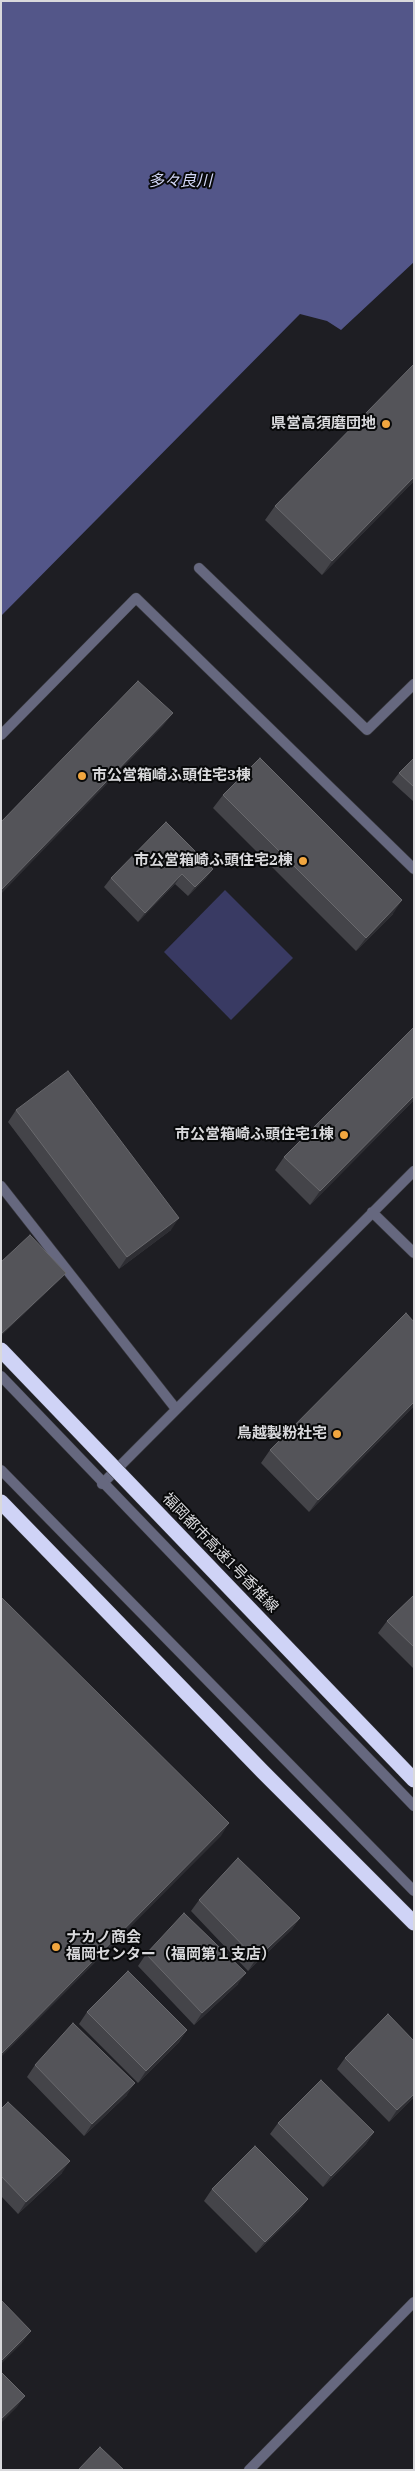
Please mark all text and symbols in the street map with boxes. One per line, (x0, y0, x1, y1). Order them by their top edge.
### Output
water label: 多々良川 (148, 171, 212, 191)
place label: 県営高須磨団地 (271, 415, 376, 433)
marker: 県営高須磨団地 (380, 418, 392, 430)
place label: 市公営箱崎ふ頭住宅3棟 (92, 767, 251, 785)
marker: 市公営箱崎ふ頭住宅3棟 (76, 770, 88, 782)
place label: 市公営箱崎ふ頭住宅2棟 (134, 852, 293, 870)
marker: 市公営箱崎ふ頭住宅2棟 (297, 855, 309, 867)
place label: 市公営箱崎ふ頭住宅1棟 (175, 1126, 334, 1144)
marker: 市公営箱崎ふ頭住宅1棟 (338, 1129, 350, 1141)
place label: 鳥越製粉社宅 (237, 1425, 327, 1443)
marker: 鳥越製粉社宅 (331, 1428, 343, 1440)
street label: 福岡都市高速1号香椎線 (158, 1490, 282, 1616)
place label: ナカノ商会 福岡センター（福岡第１支店） (66, 1929, 276, 1964)
marker: ナカノ商会 福岡センター（福岡第１支店） (50, 1941, 62, 1953)

